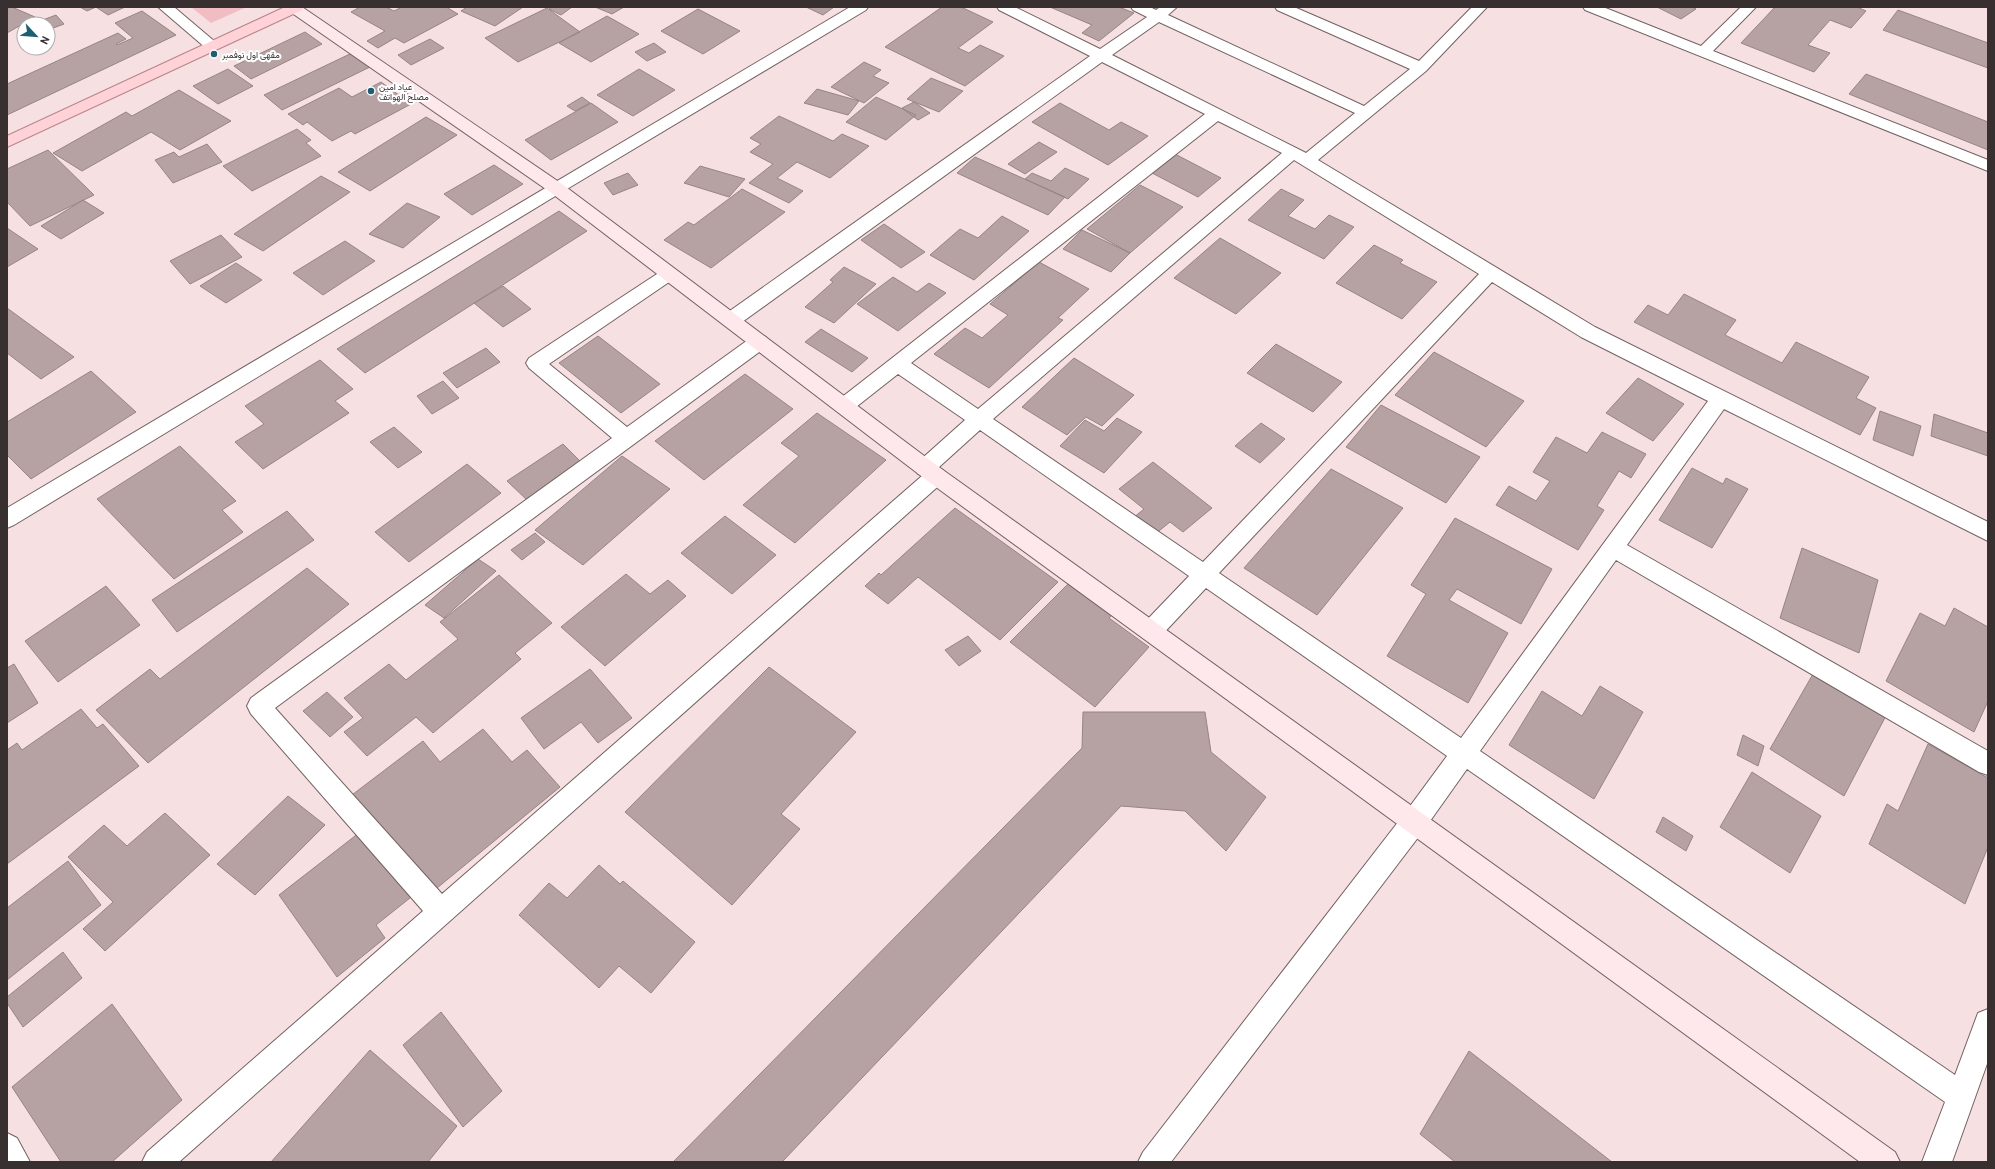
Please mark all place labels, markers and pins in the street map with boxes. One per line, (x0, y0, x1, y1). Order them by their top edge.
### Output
marker: مقهى اول نوفمبر (209, 49, 219, 59)
place label: مقهى اول نوفمبر (221, 49, 280, 61)
place label: عياد امين مصلح الهواتف (379, 81, 429, 103)
marker: عياد امين مصلح الهواتف (366, 86, 376, 96)

